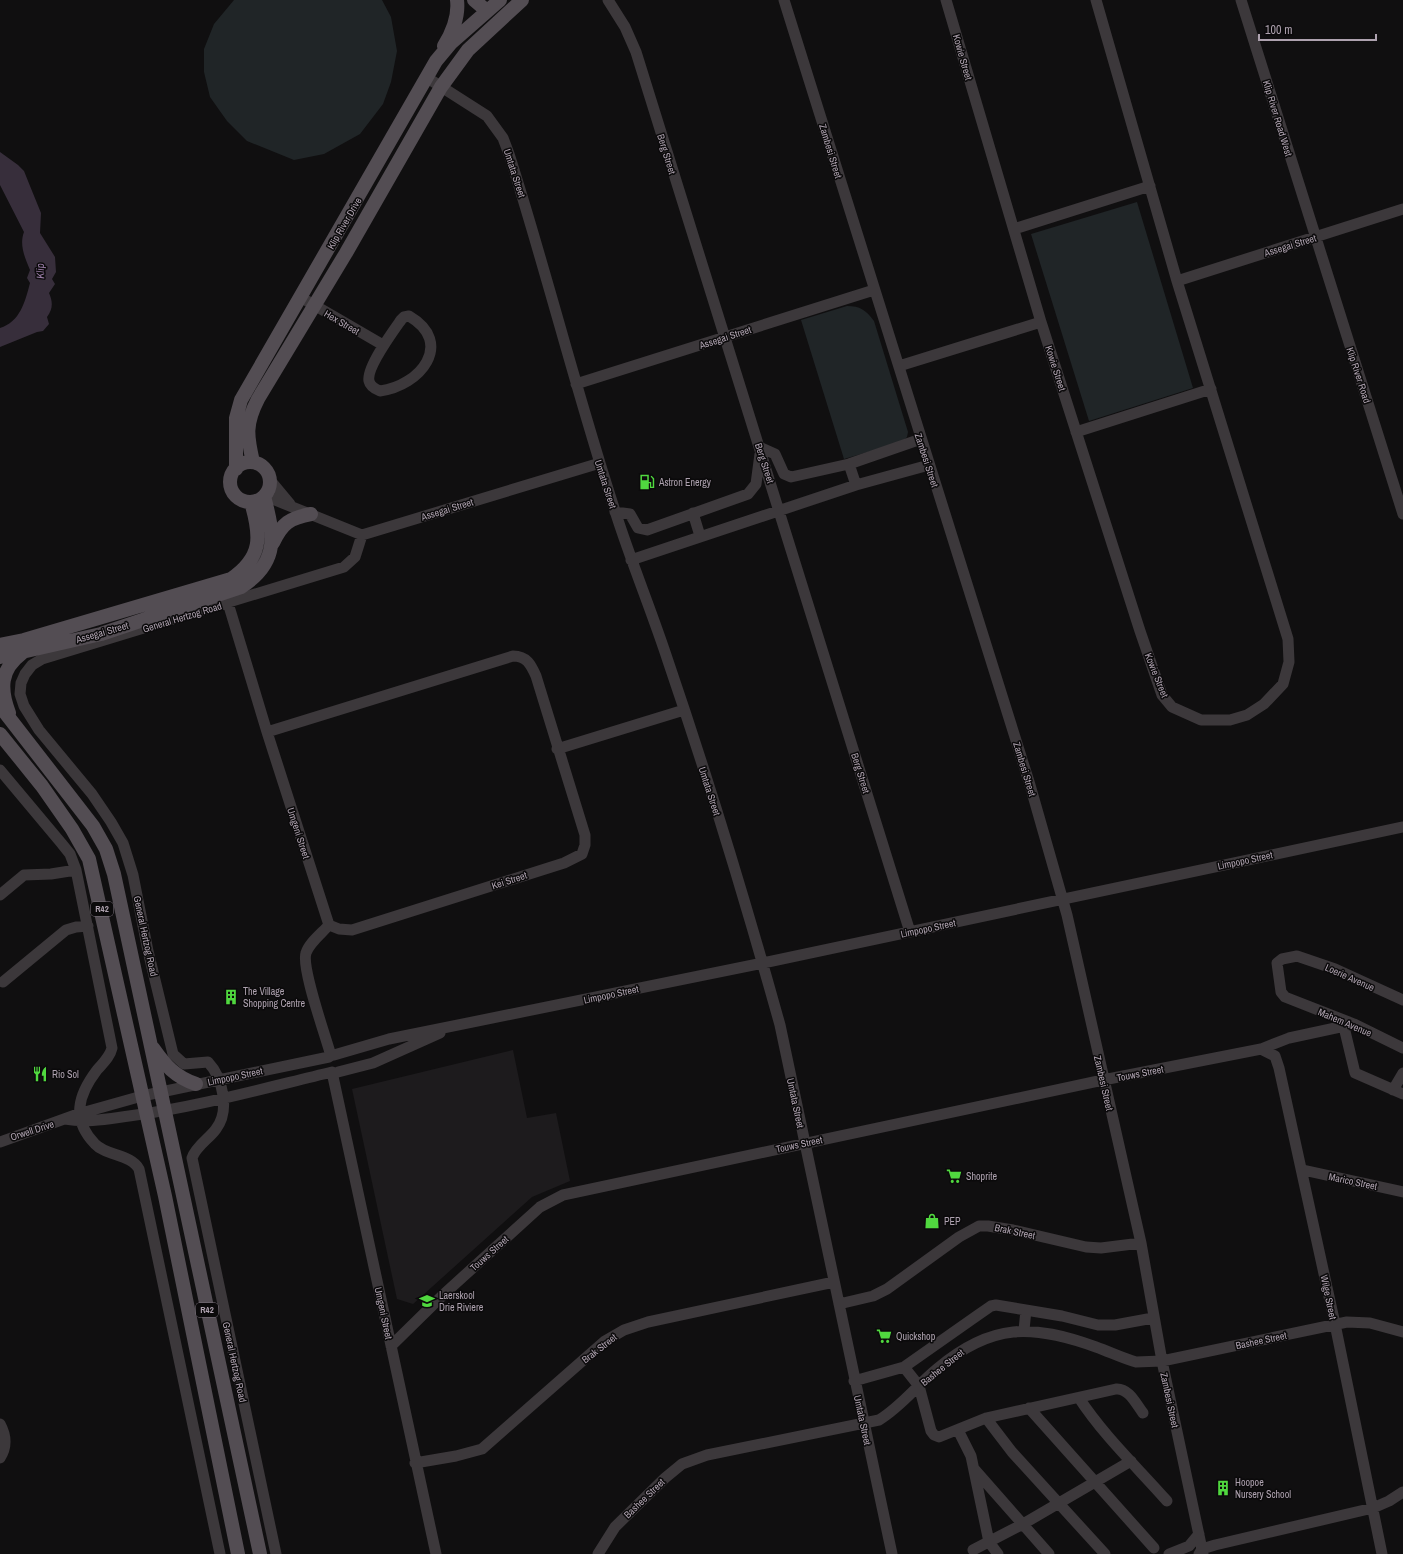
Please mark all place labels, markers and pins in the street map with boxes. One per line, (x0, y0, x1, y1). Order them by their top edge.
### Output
fuel station icon: Astron Energy (638, 473, 656, 491)
place label: Astron Energy (658, 476, 712, 489)
place label: The Village Shopping Centre (243, 985, 305, 1010)
building icon: The Village Shopping Centre (222, 988, 240, 1006)
restaurant icon: Rio Sol (31, 1065, 49, 1083)
place label: Rio Sol (52, 1068, 79, 1081)
supermarket icon: Shoprite (945, 1167, 963, 1185)
place label: Shoprite (966, 1170, 997, 1183)
shop icon: PEP (923, 1212, 941, 1230)
place label: PEP (944, 1215, 961, 1228)
place label: Laerskool Drie Riviere (439, 1289, 484, 1314)
school or university icon: Laerskool Drie Riviere (418, 1292, 436, 1310)
supermarket icon: Quickshop (875, 1327, 893, 1345)
place label: Quickshop (896, 1330, 936, 1343)
place label: Hoopoe Nursery School (1235, 1476, 1291, 1501)
building icon: Hoopoe Nursery School (1214, 1479, 1232, 1497)

